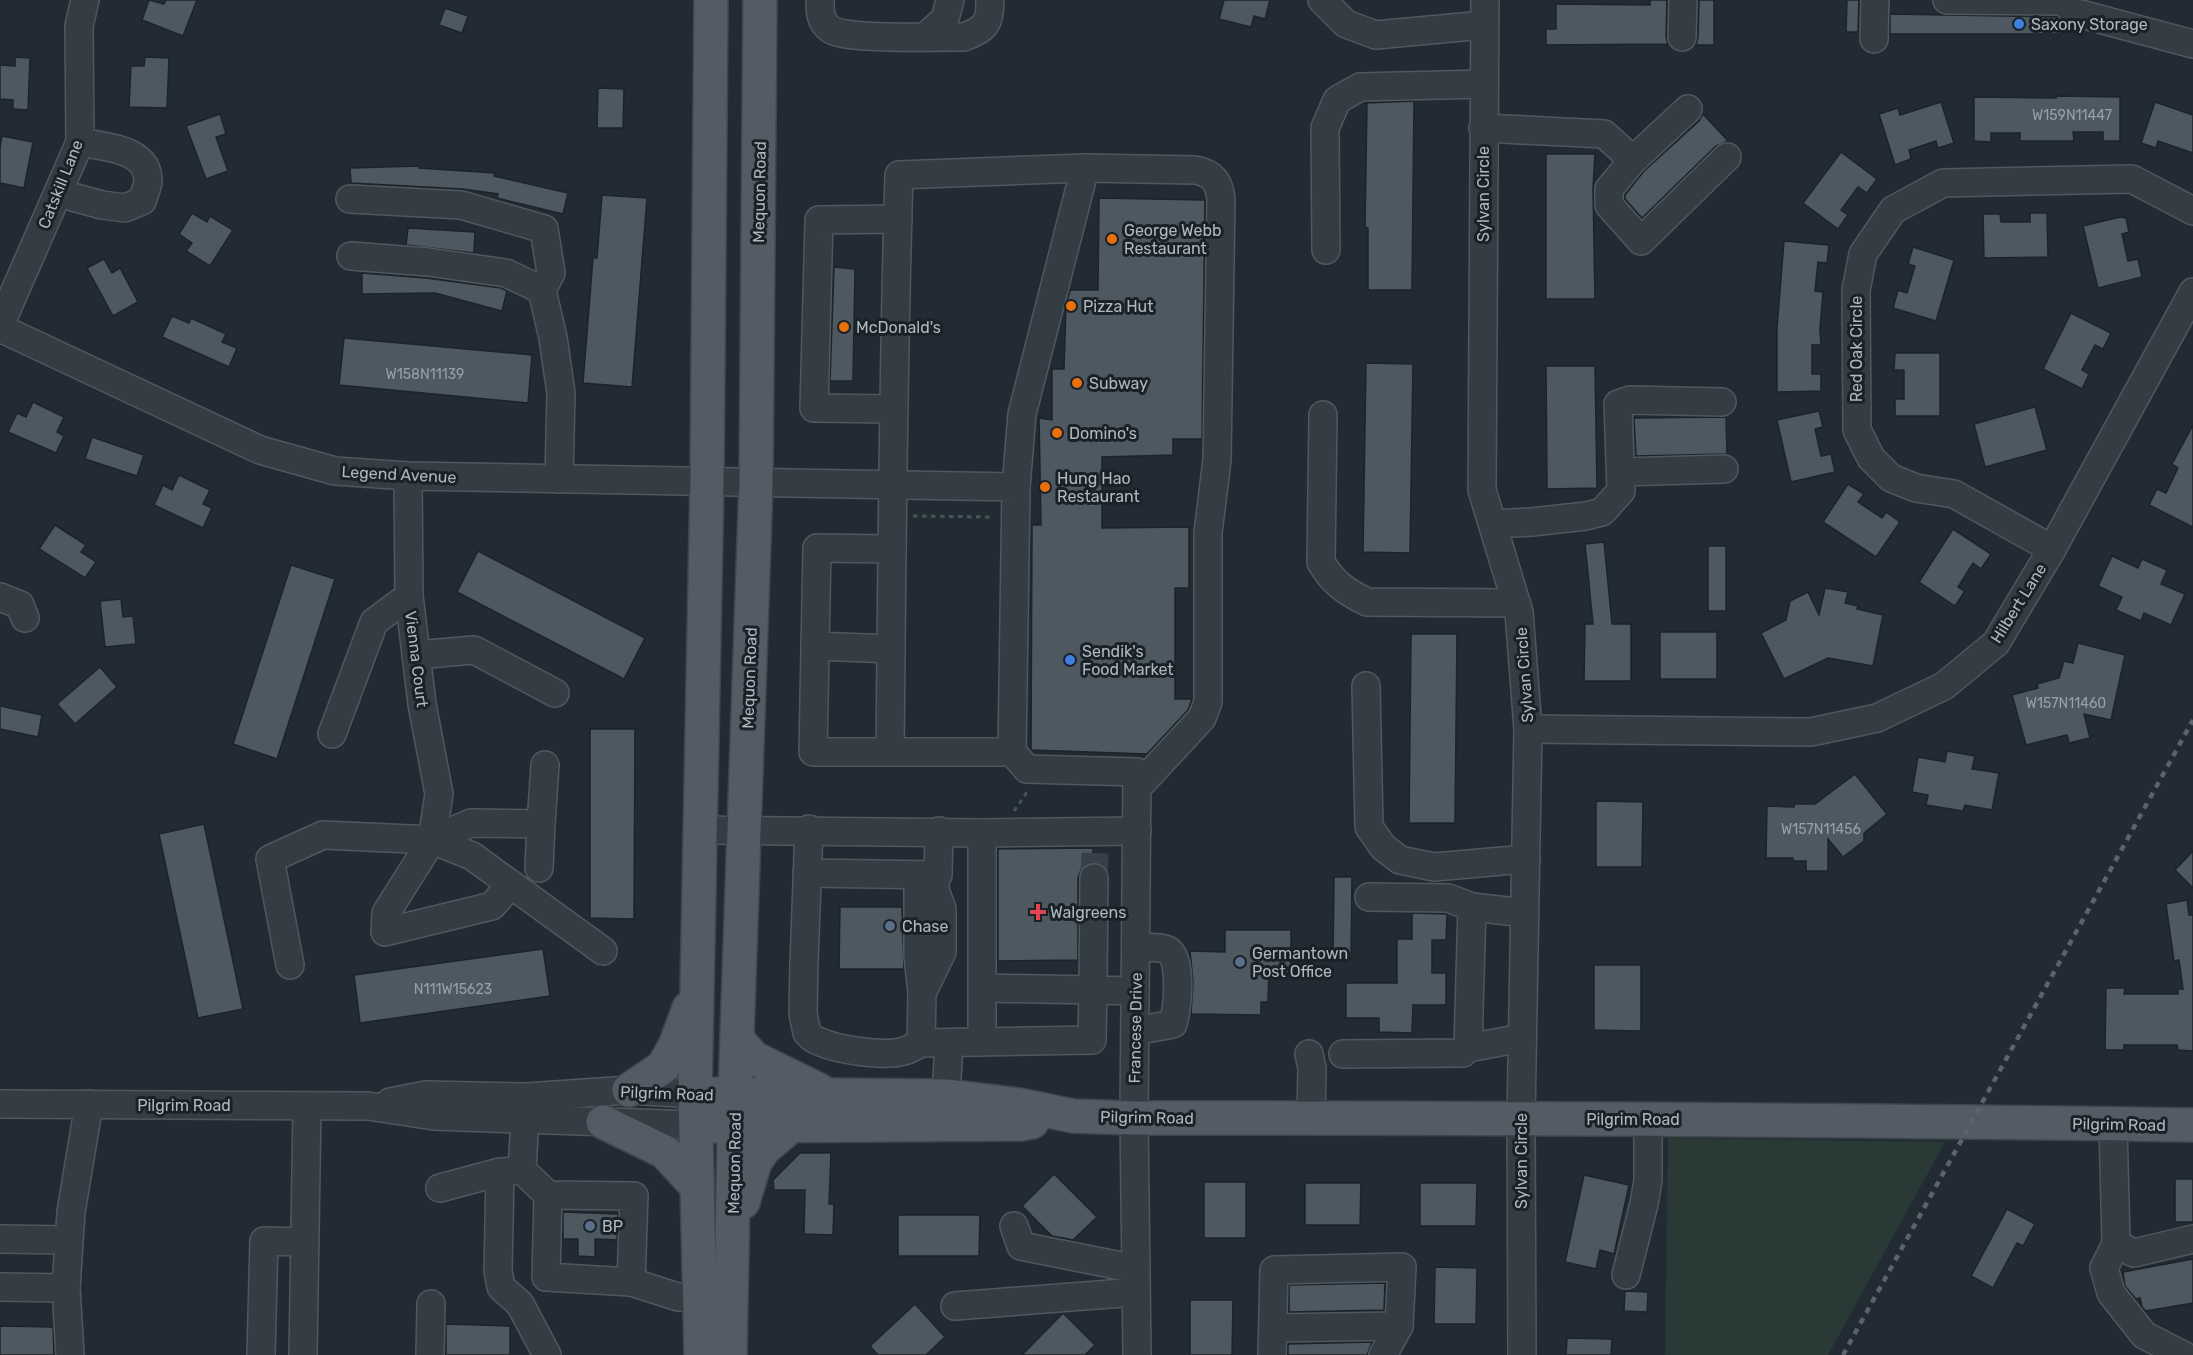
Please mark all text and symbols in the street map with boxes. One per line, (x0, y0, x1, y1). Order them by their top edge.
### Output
place label: Saxony Storage (2031, 15, 2148, 34)
marker: Saxony Storage (2012, 17, 2026, 31)
house number: W159N11447 (2032, 107, 2112, 124)
street label: Catskill Lane (34, 137, 87, 231)
street label: Mequon Road (749, 141, 770, 243)
street label: Sylvan Circle (1474, 146, 1493, 242)
place label: George Webb Restaurant (1124, 221, 1222, 258)
marker: George Webb Restaurant (1105, 232, 1119, 246)
street label: Red Oak Circle (1847, 296, 1866, 402)
place label: Pizza Hut (1083, 297, 1154, 316)
marker: Pizza Hut (1064, 299, 1078, 313)
place label: McDonald's (856, 318, 941, 337)
marker: McDonald's (837, 320, 851, 334)
house number: W158N11139 (386, 366, 464, 383)
place label: Subway (1089, 374, 1148, 393)
marker: Subway (1070, 376, 1084, 390)
place label: Domino's (1069, 424, 1137, 443)
marker: Domino's (1050, 426, 1064, 440)
street label: Legend Avenue (341, 462, 457, 487)
place label: Hung Hao Restaurant (1057, 469, 1140, 506)
marker: Hung Hao Restaurant (1038, 480, 1052, 494)
street label: Hilbert Lane (1986, 560, 2050, 647)
street label: Vienna Court (401, 610, 432, 708)
street label: Sylvan Circle (1512, 626, 1537, 723)
street label: Mequon Road (738, 627, 761, 729)
place label: Sendik's Food Market (1082, 642, 1174, 679)
marker: Sendik's Food Market (1063, 653, 1077, 667)
house number: W157N11460 (2026, 695, 2106, 712)
house number: W157N11456 (1781, 821, 1861, 838)
place label: Walgreens (1050, 903, 1126, 922)
marker: Walgreens (1031, 905, 1045, 919)
place label: Chase (902, 917, 948, 936)
marker: Chase (883, 919, 897, 933)
place label: Germantown Post Office (1252, 944, 1348, 981)
marker: Germantown Post Office (1233, 955, 1247, 969)
street label: Francese Drive (1125, 972, 1146, 1084)
house number: N111W15623 (414, 981, 492, 998)
street label: Pilgrim Road (620, 1082, 714, 1105)
street label: Pilgrim Road (137, 1096, 231, 1115)
street label: Pilgrim Road (1100, 1107, 1194, 1128)
street label: Pilgrim Road (1586, 1110, 1680, 1129)
street label: Mequon Road (724, 1112, 745, 1214)
street label: Sylvan Circle (1512, 1113, 1531, 1209)
street label: Pilgrim Road (2072, 1114, 2166, 1135)
place label: BP (602, 1217, 623, 1236)
marker: BP (583, 1219, 597, 1233)

